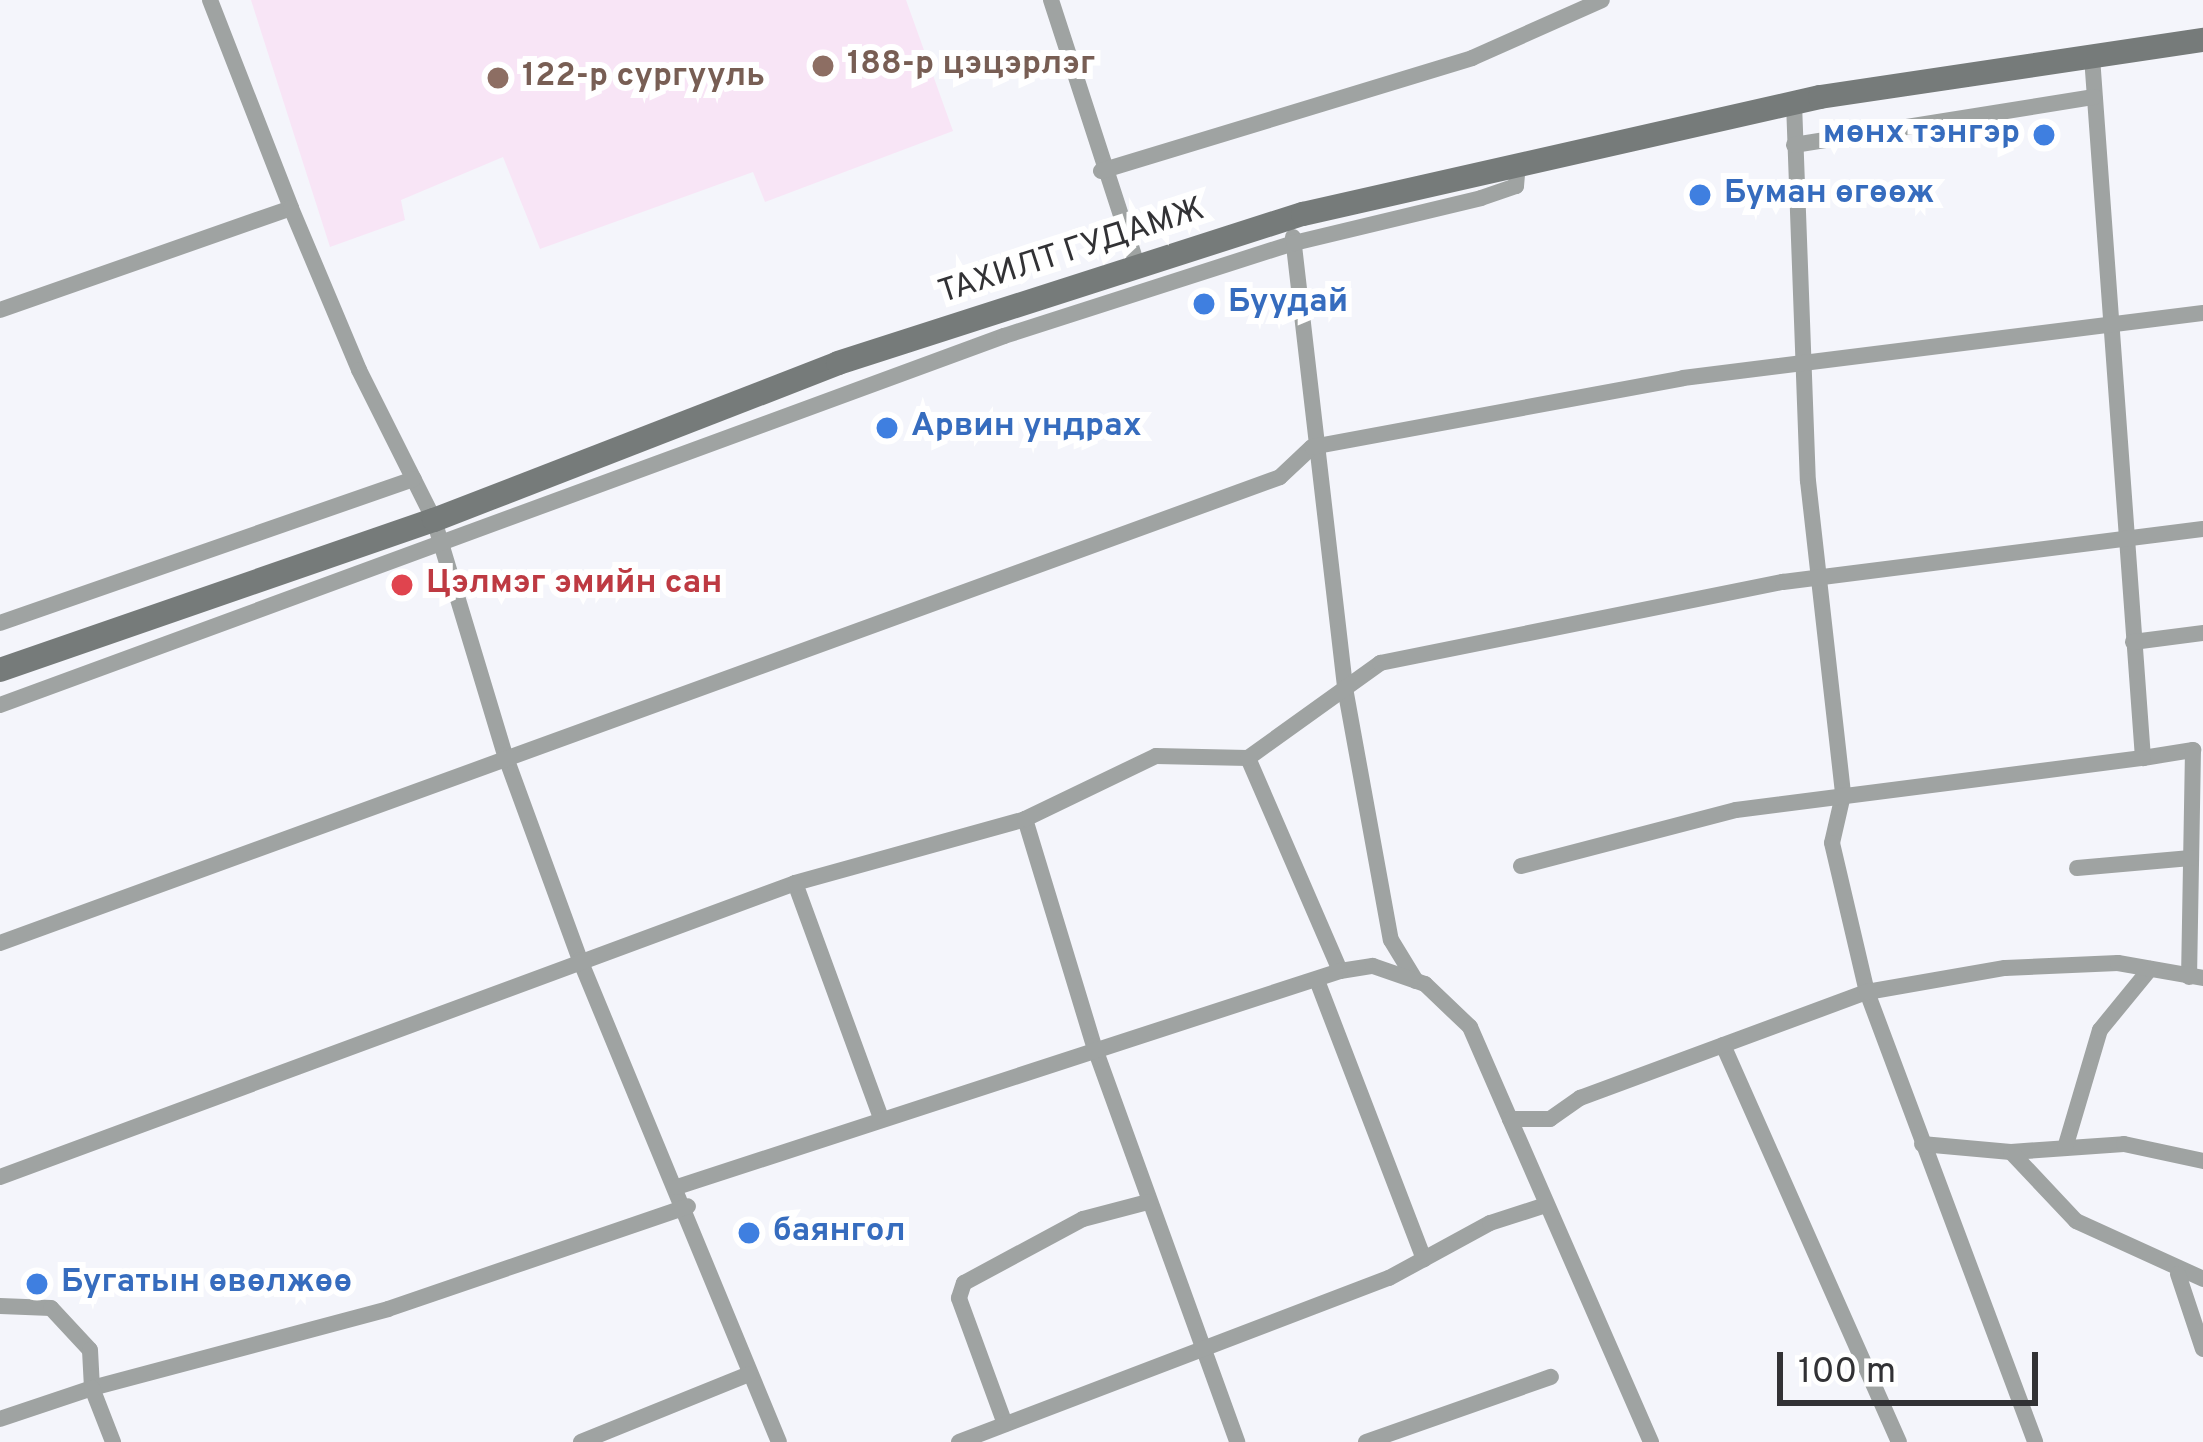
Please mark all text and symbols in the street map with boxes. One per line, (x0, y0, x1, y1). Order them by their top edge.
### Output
place label: 188-р цэцэрлэг (847, 46, 1095, 86)
marker: 188-р цэцэрлэг (810, 53, 836, 79)
place label: 122-р сургууль (522, 58, 765, 98)
marker: 122-р сургууль (485, 65, 511, 91)
place label: мөнх тэнгэр (1823, 115, 2020, 155)
marker: мөнх тэнгэр (2031, 122, 2057, 148)
place label: Буман өгөөж (1724, 175, 1935, 215)
marker: Буман өгөөж (1687, 182, 1713, 208)
street label: ТАХИЛТ ГУДАМЖ (934, 191, 1210, 315)
place label: Буудай (1228, 284, 1348, 324)
marker: Буудай (1191, 291, 1217, 317)
place label: Арвин ундрах (911, 408, 1142, 448)
marker: Арвин ундрах (874, 415, 900, 441)
place label: Цэлмэг эмийн сан (426, 565, 722, 605)
marker: Цэлмэг эмийн сан (389, 572, 415, 598)
place label: баянгол (773, 1213, 906, 1253)
marker: баянгол (736, 1220, 762, 1246)
place label: Бугатын өвөлжөө (61, 1264, 352, 1304)
marker: Бугатын өвөлжөө (24, 1271, 50, 1297)
scale bar (1783, 1328, 2044, 1402)
text: 100 m (1798, 1350, 1896, 1396)

